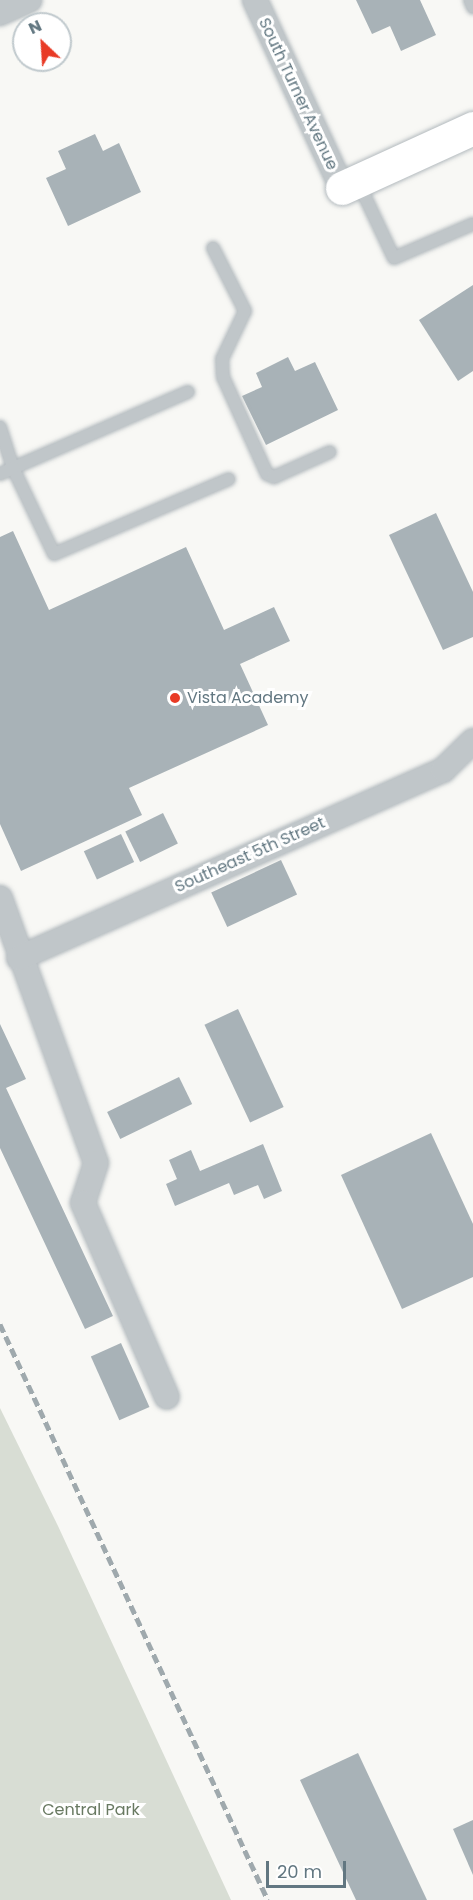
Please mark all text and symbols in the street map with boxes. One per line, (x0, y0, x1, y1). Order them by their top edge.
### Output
north arrow (12, 12, 72, 72)
text: N (25, 14, 45, 40)
street label: South Turner Avenue (254, 15, 342, 173)
place label: Vista Academy (187, 688, 309, 708)
marker: Vista Academy (168, 691, 182, 705)
street label: Southeast 5th Street (172, 813, 328, 897)
park label: Central Park (42, 1800, 140, 1820)
scale bar (269, 1849, 348, 1887)
text: 20 m (277, 1859, 322, 1884)

